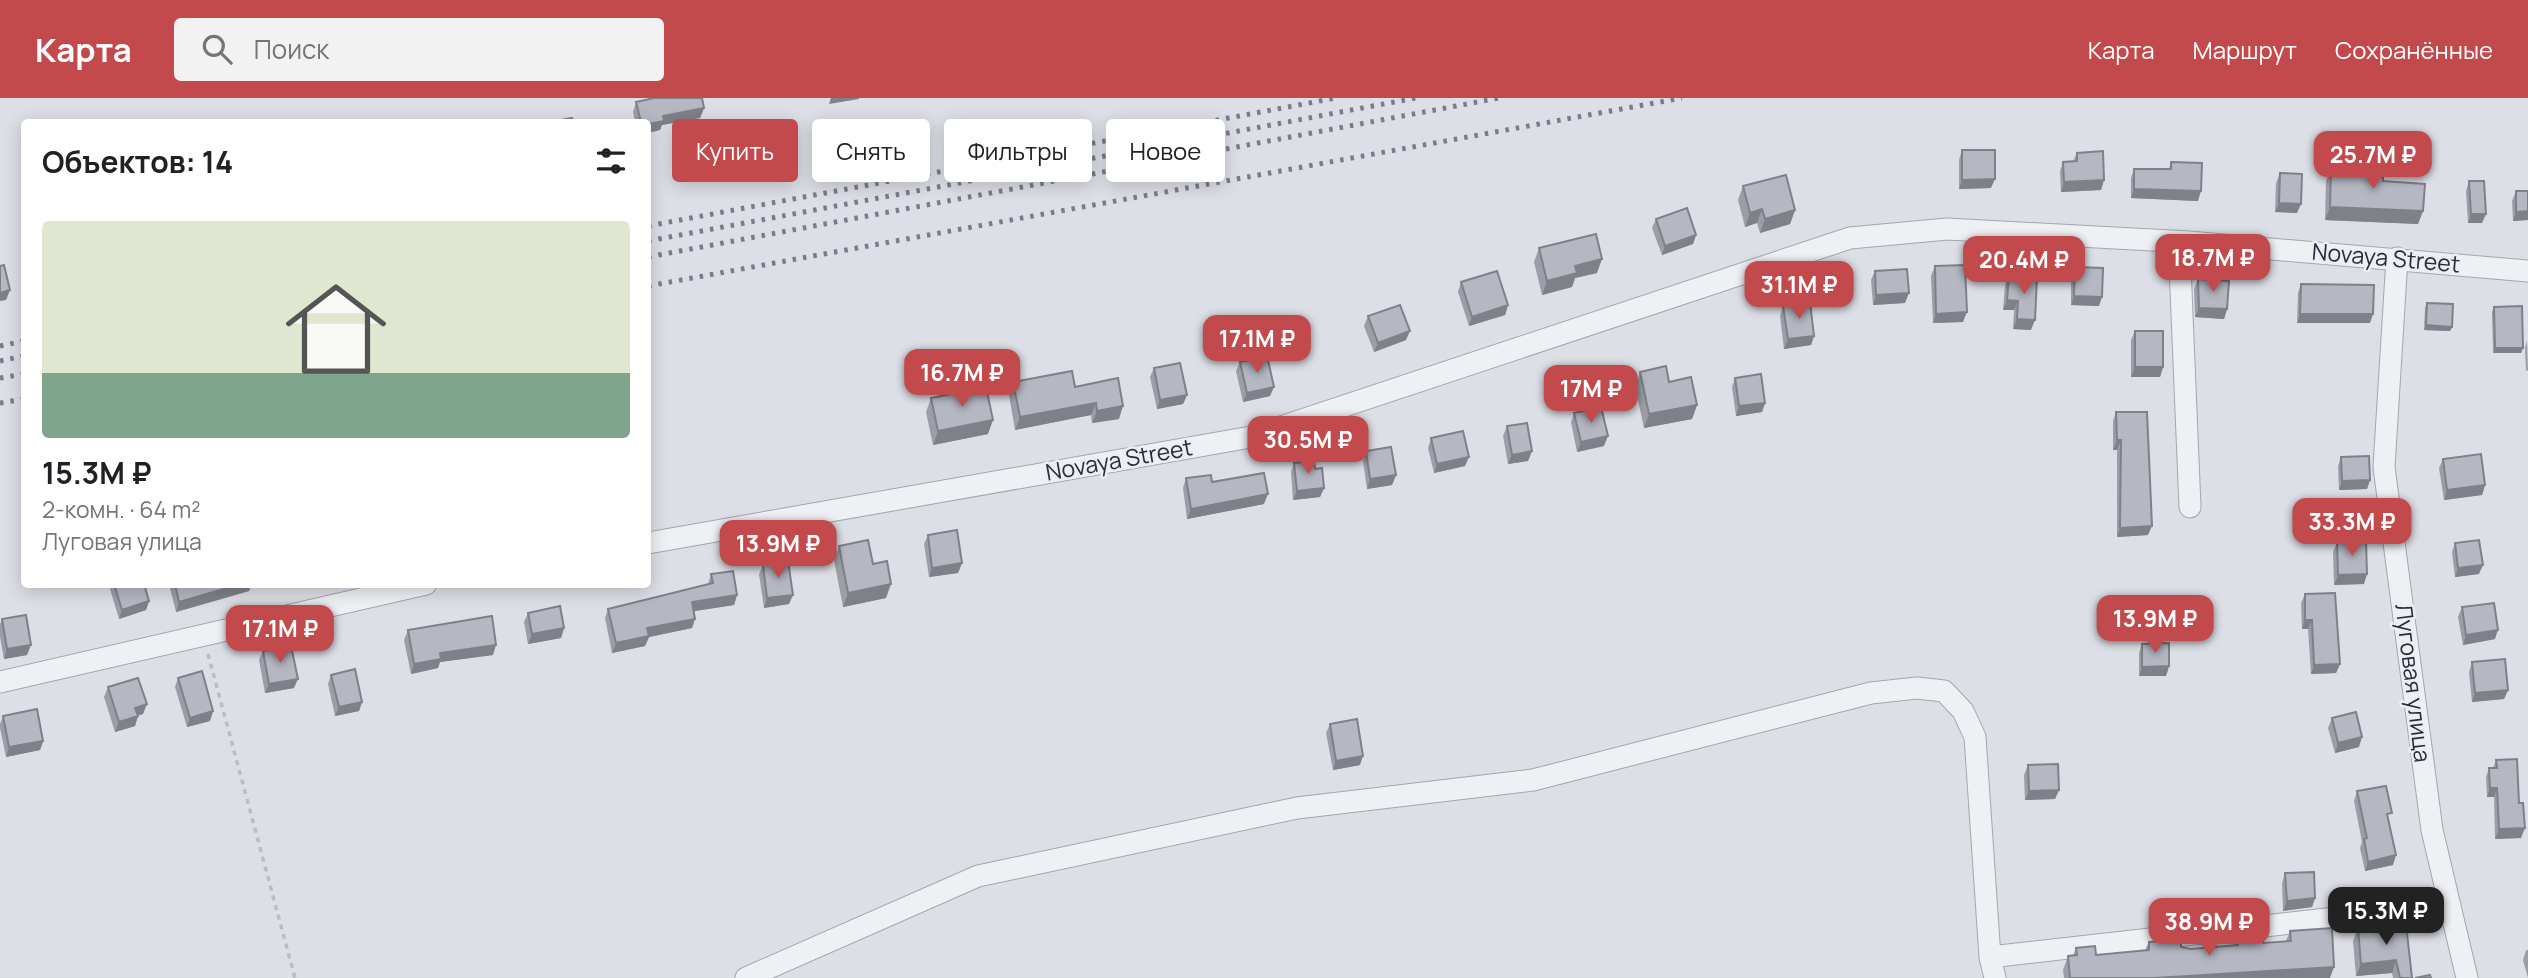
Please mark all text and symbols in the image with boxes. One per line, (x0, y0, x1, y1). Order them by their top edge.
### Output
search box (174, 18, 664, 81)
text: Карта (35, 27, 132, 72)
icon: search (198, 30, 236, 68)
text: Поиск (254, 31, 329, 67)
text: Карта (2088, 33, 2155, 66)
text: Маршрут (2193, 33, 2297, 66)
text: Сохранённые (2335, 33, 2493, 66)
chip: Купить (672, 119, 798, 182)
chip: Снять (812, 119, 930, 182)
chip: Фильтры (944, 119, 1092, 182)
chip: Новое (1106, 119, 1225, 182)
pin: 25.7M ₽ (2308, 132, 2438, 191)
text: 25.7M ₽ (2330, 138, 2416, 170)
text: Объектов: 14 (42, 141, 233, 182)
icon: filters (592, 142, 630, 180)
pin: 18.7M ₽ (2148, 234, 2278, 294)
street label: Novaya Street (2311, 235, 2461, 279)
pin: 20.4M ₽ (1959, 236, 2089, 296)
text: 18.7M ₽ (2171, 241, 2255, 273)
text: 20.4M ₽ (1979, 243, 2069, 275)
pin: 31.1M ₽ (1734, 262, 1864, 321)
icon: home (273, 266, 399, 392)
text: 31.1M ₽ (1761, 268, 1837, 300)
pin: 17.1M ₽ (1192, 316, 1322, 375)
text: 17.1M ₽ (1219, 322, 1295, 354)
pin: 16.7M ₽ (897, 350, 1027, 409)
text: 16.7M ₽ (920, 356, 1004, 388)
pin: 17M ₽ (1542, 366, 1640, 425)
text: 17M ₽ (1560, 372, 1622, 404)
pin: 30.5M ₽ (1243, 416, 1373, 476)
text: 30.5M ₽ (1264, 423, 1353, 455)
street label: Novaya Street (1043, 430, 1195, 488)
text: 15.3M ₽ (42, 452, 151, 493)
text: 2-комн. · 64 m² (42, 493, 200, 525)
pin: 33.3M ₽ (2287, 498, 2417, 558)
text: 33.3M ₽ (2308, 505, 2396, 537)
pin: 13.9M ₽ (713, 520, 843, 580)
text: Луговая улица (42, 525, 202, 557)
text: 13.9M ₽ (736, 527, 820, 559)
pin: 13.9M ₽ (2090, 596, 2220, 655)
text: 13.9M ₽ (2113, 602, 2197, 634)
street label: Луговая улица (2388, 602, 2440, 764)
pin: 17.1M ₽ (215, 606, 345, 665)
text: 17.1M ₽ (242, 612, 318, 644)
pin: 15.3M ₽ (2321, 888, 2451, 947)
text: 15.3M ₽ (2344, 894, 2428, 926)
pin: 38.9M ₽ (2144, 898, 2274, 958)
text: 38.9M ₽ (2165, 905, 2253, 937)

